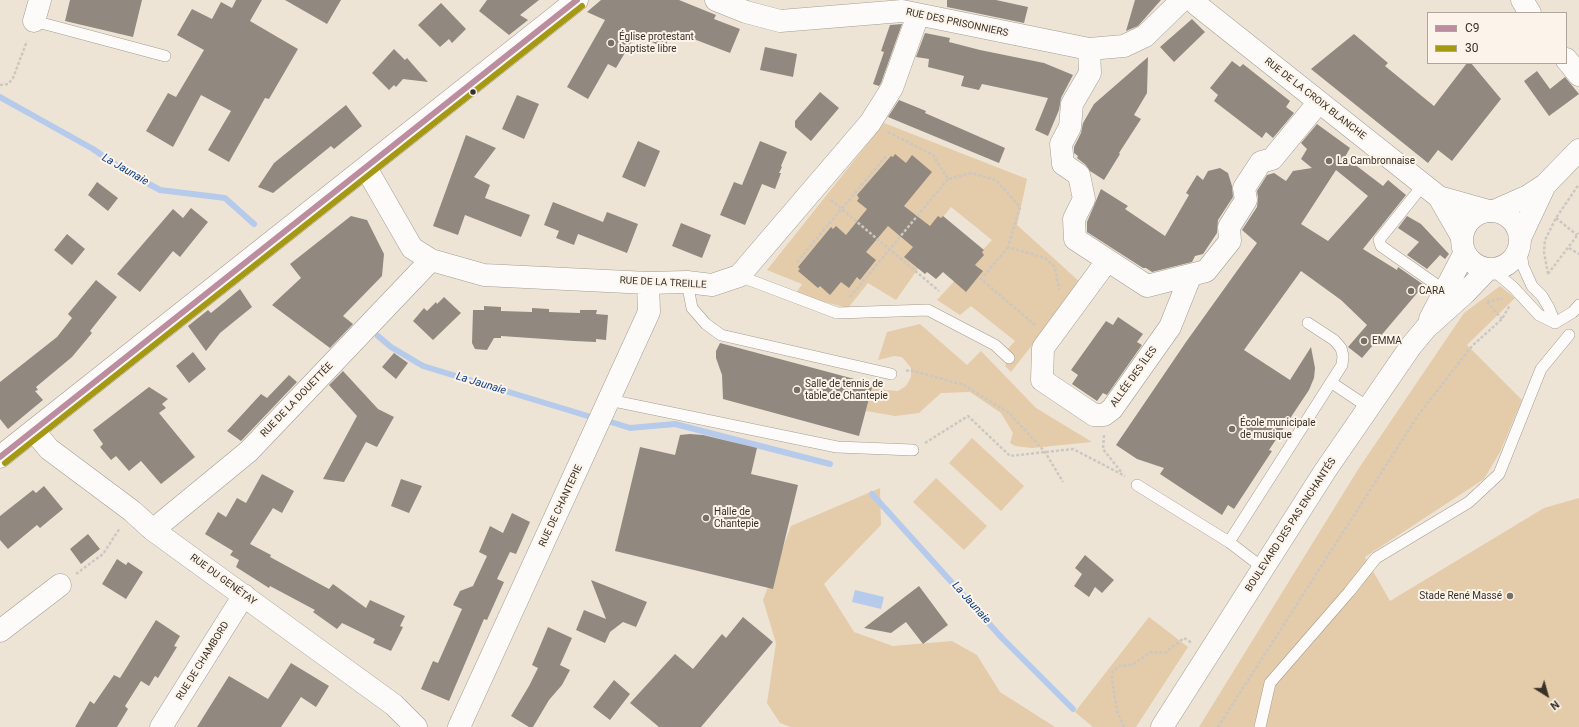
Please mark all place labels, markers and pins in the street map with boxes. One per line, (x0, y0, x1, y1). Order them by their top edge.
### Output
place label: Église protestant baptiste libre (619, 31, 694, 54)
marker: Église protestant baptiste libre (606, 38, 616, 48)
unlabelled marker (468, 87, 478, 97)
place label: La Cambronnaise (1337, 155, 1415, 167)
marker: La Cambronnaise (1324, 156, 1334, 166)
place label: CARA (1419, 285, 1445, 297)
marker: CARA (1406, 286, 1416, 296)
place label: EMMA (1372, 335, 1402, 347)
marker: EMMA (1359, 336, 1369, 346)
place label: Salle de tennis de table de Chantepie (805, 378, 888, 402)
marker: Salle de tennis de table de Chantepie (792, 385, 802, 395)
place label: École municipale de musique (1240, 417, 1315, 440)
marker: École municipale de musique (1227, 424, 1237, 434)
place label: Halle de Chantepie (714, 506, 759, 530)
marker: Halle de Chantepie (701, 513, 711, 523)
place label: Stade René Massé (1419, 590, 1502, 602)
marker: Stade René Massé (1505, 591, 1515, 601)

